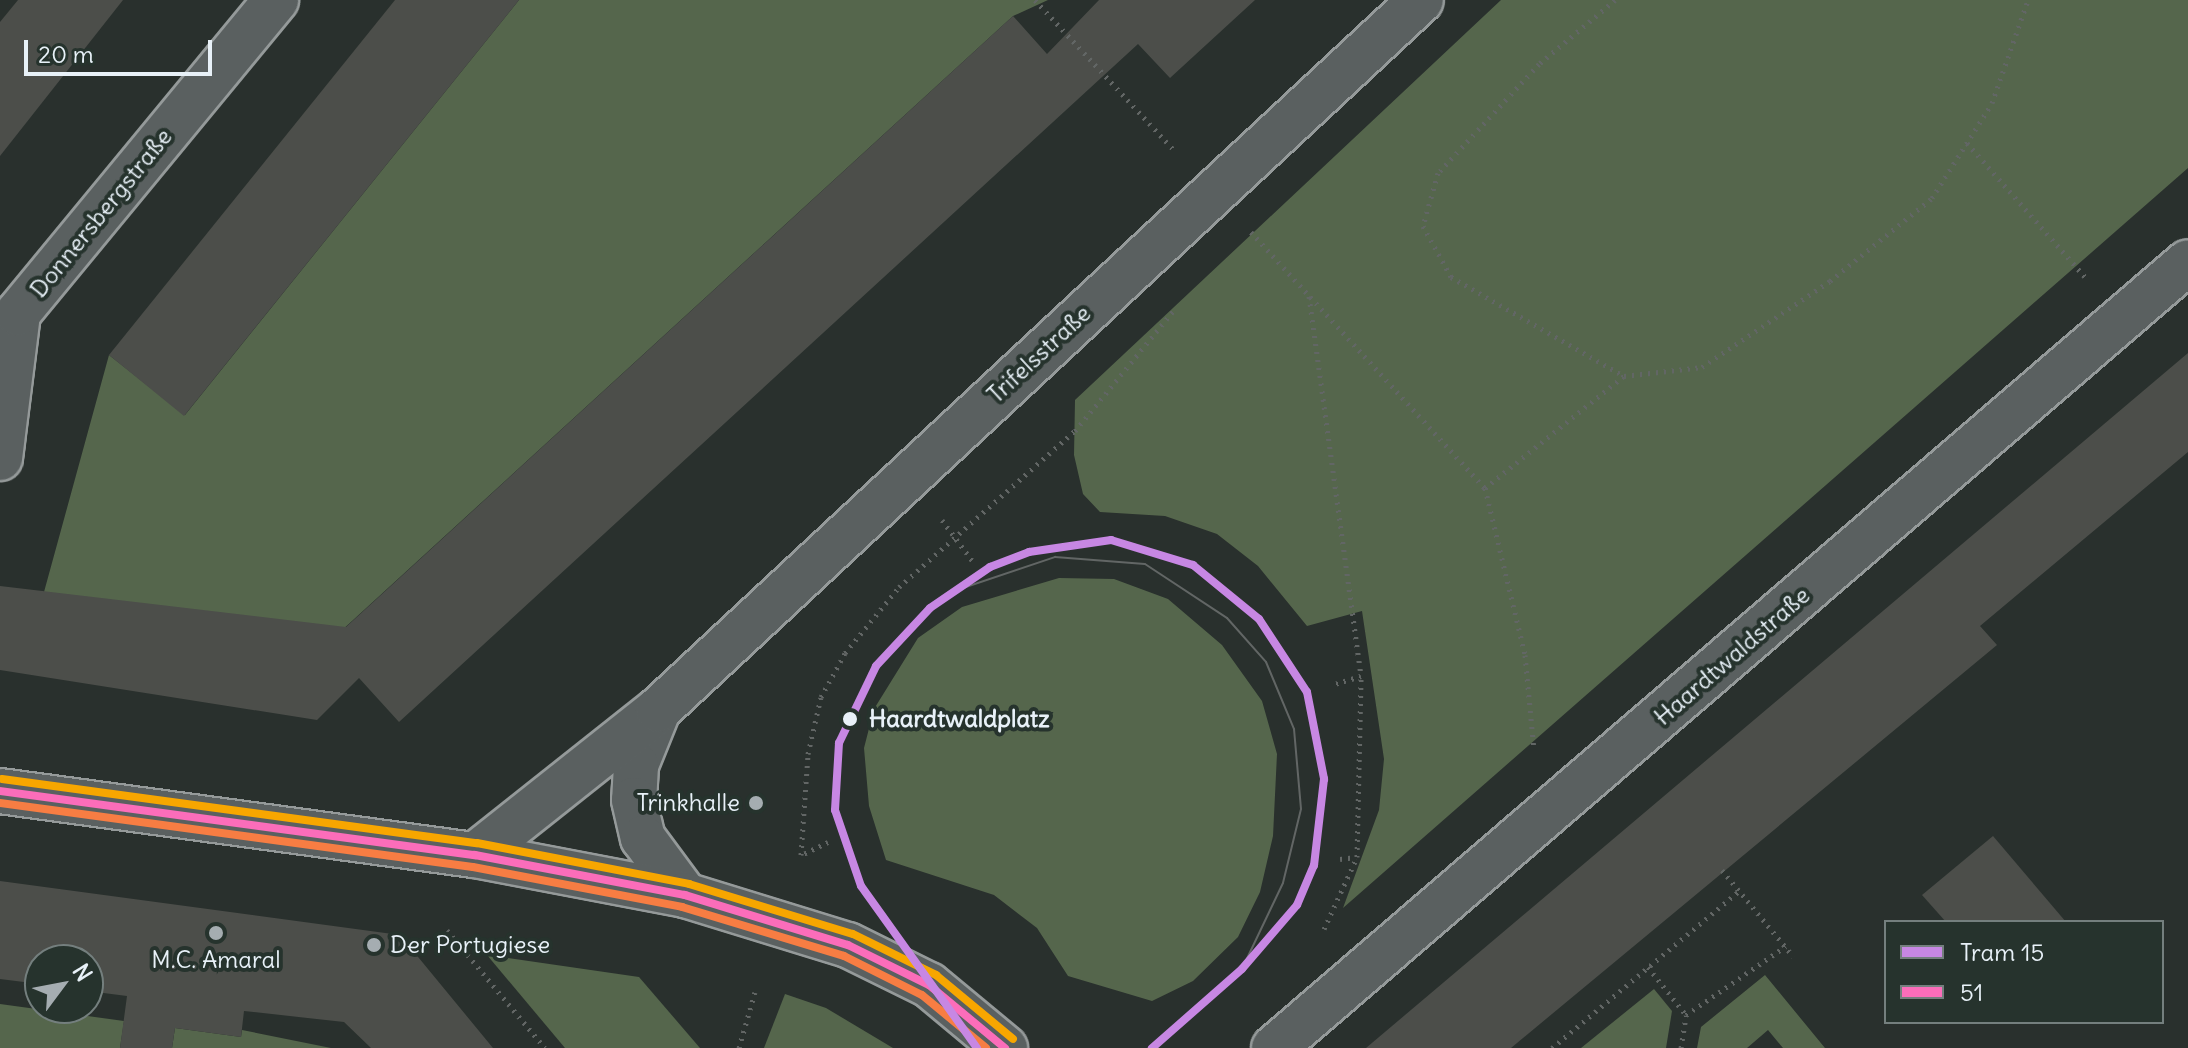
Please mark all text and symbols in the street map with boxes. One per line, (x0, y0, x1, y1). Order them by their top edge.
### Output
scale bar (28, 24, 216, 74)
text: 20 m (38, 39, 94, 69)
street label: Donnersbergstraße (24, 123, 178, 303)
street label: Trifelsstraße (981, 299, 1097, 409)
street label: Haardtwaldstraße (1648, 581, 1816, 731)
place label: Haardtwaldplatz (869, 705, 1050, 733)
marker: Haardtwaldplatz (838, 707, 862, 731)
place label: Trinkhalle (637, 789, 740, 817)
marker: Trinkhalle (747, 794, 765, 812)
legend (1884, 920, 2164, 1024)
marker: M.C. Amaral (207, 924, 225, 942)
place label: Der Portugiese (390, 931, 550, 959)
marker: Der Portugiese (365, 936, 383, 954)
text: Tram 15 (1960, 937, 2044, 967)
north arrow (24, 944, 104, 1024)
place label: M.C. Amaral (151, 946, 281, 974)
text: N (67, 958, 99, 986)
text: 51 (1960, 977, 1983, 1007)

